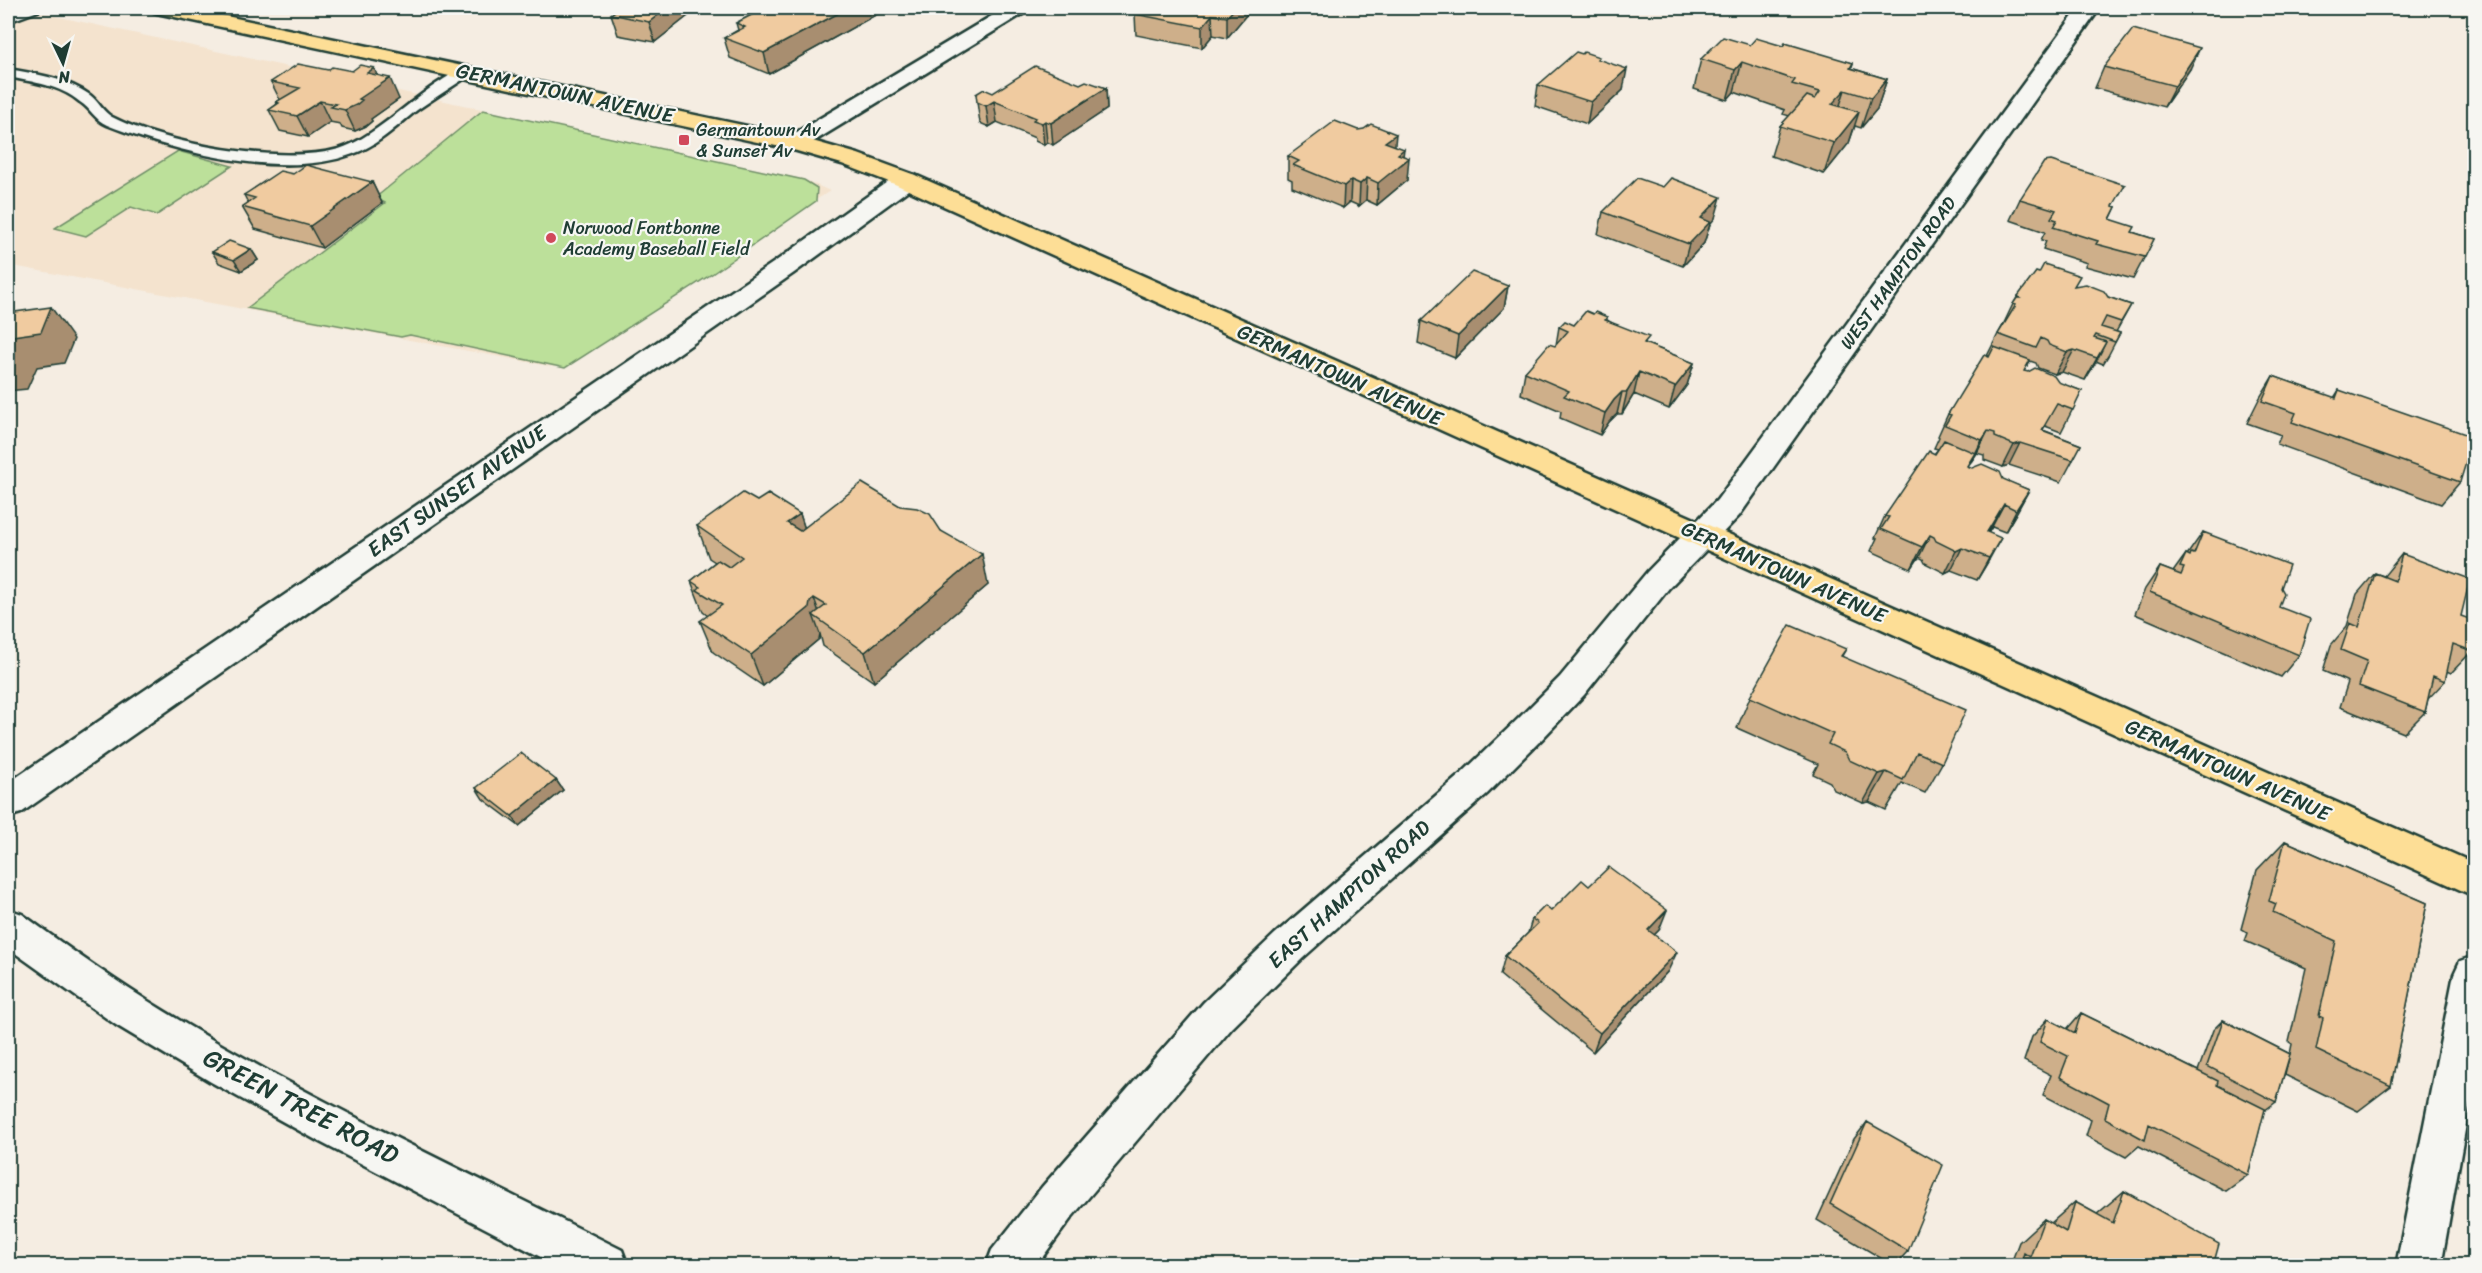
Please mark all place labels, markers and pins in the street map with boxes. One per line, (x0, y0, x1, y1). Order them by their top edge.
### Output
place label: Germantown Av & Sunset Av (696, 114, 822, 167)
marker: Germantown Av & Sunset Av (677, 133, 691, 147)
place label: Norwood Fontbonne Academy Baseball Field (562, 212, 751, 265)
marker: Norwood Fontbonne Academy Baseball Field (544, 231, 558, 245)

